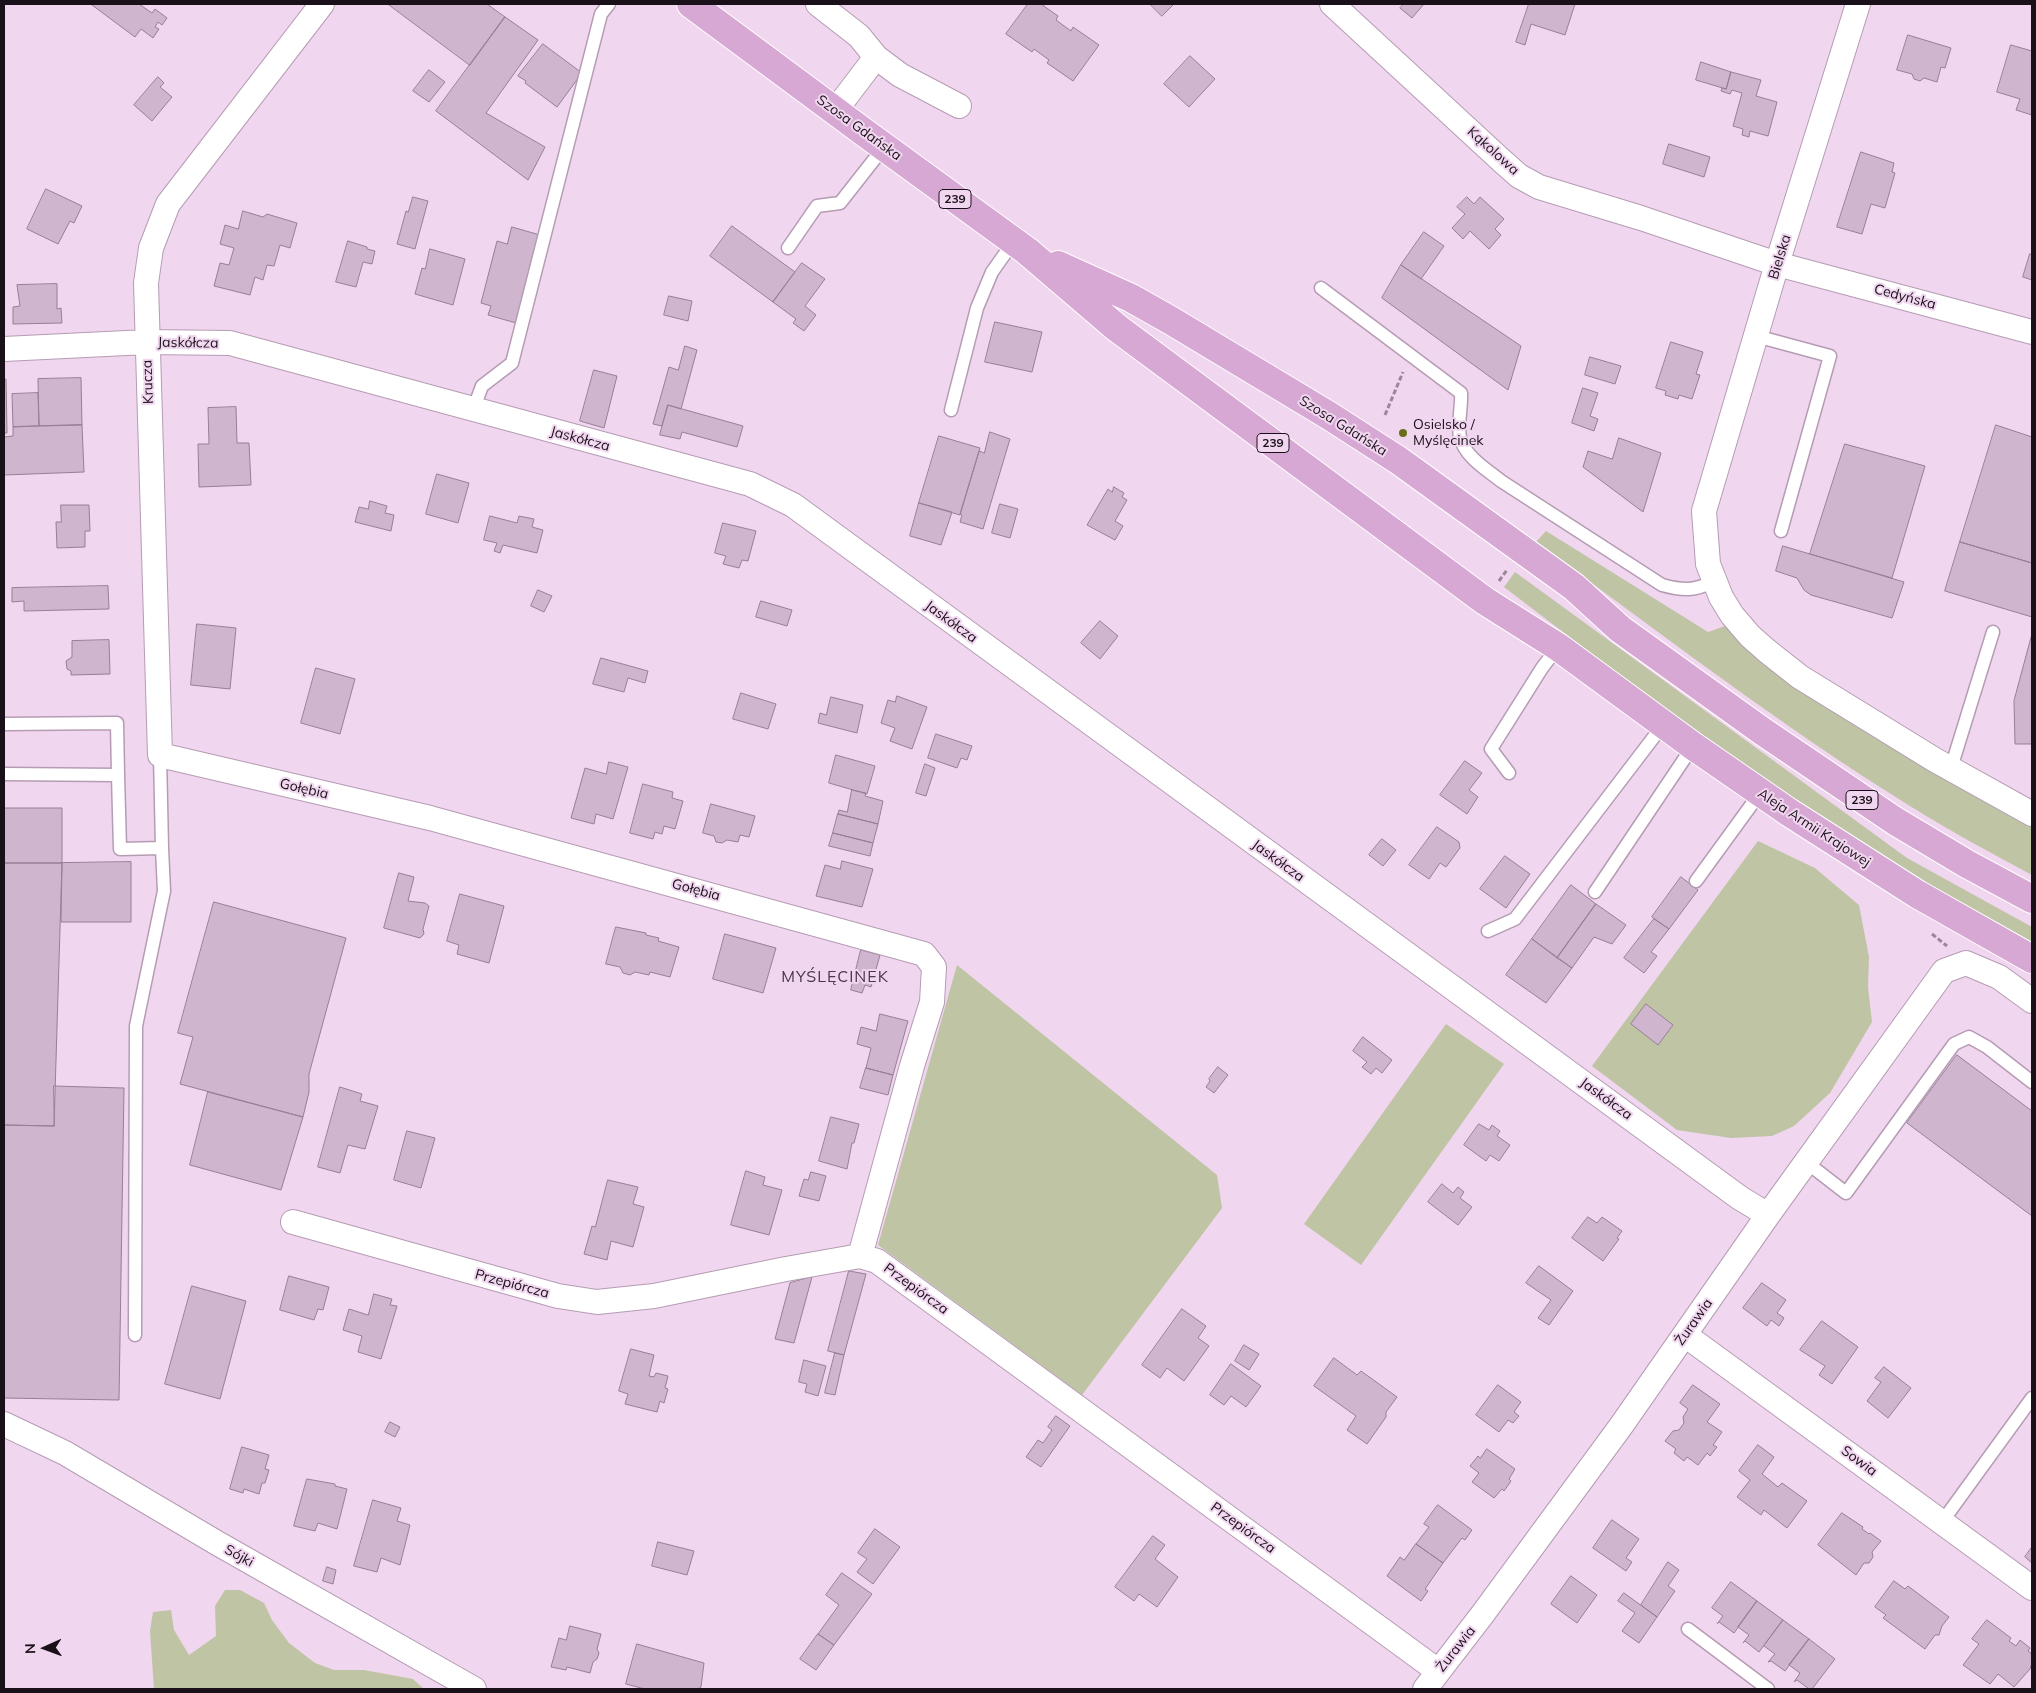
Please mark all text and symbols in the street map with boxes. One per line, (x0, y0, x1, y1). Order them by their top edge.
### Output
street label: Szosa Gdańska (813, 92, 905, 164)
street label: Kąkolowa (1464, 123, 1522, 179)
road number: 239 (939, 190, 971, 208)
street label: Bielska (1765, 232, 1795, 282)
street label: Cedyńska (1872, 281, 1938, 313)
street label: Jaskółcza (157, 334, 219, 352)
street label: Krucza (139, 359, 157, 405)
street label: Szosa Gdańska (1296, 392, 1390, 460)
place label: Osielsko / Myślęcinek (1413, 417, 1483, 450)
street label: Jaskółcza (548, 423, 612, 455)
marker: Osielsko / Myślęcinek (1397, 427, 1409, 439)
road number: 239 (1257, 433, 1289, 452)
street label: Jaskółcza (921, 597, 981, 647)
street label: Gołębia (278, 775, 330, 803)
street label: Aleja Armii Krajowej (1754, 785, 1874, 871)
road number: 239 (1846, 790, 1878, 810)
street label: Jaskółcza (1248, 836, 1308, 886)
street label: Gołębia (670, 876, 722, 904)
district label: MYŚLĘCINEK (780, 967, 890, 987)
street label: Jaskółcza (1576, 1074, 1636, 1124)
street label: Przepiórcza (880, 1260, 952, 1318)
street label: Przepiórcza (473, 1266, 551, 1302)
street label: Żurawia (1672, 1295, 1716, 1349)
street label: Sowia (1838, 1442, 1880, 1480)
street label: Przepiórcza (1207, 1499, 1279, 1557)
street label: Sójki (222, 1541, 256, 1571)
north arrow (20, 1623, 70, 1673)
street label: Żurawia (1433, 1623, 1479, 1675)
text: N (21, 1643, 39, 1654)

